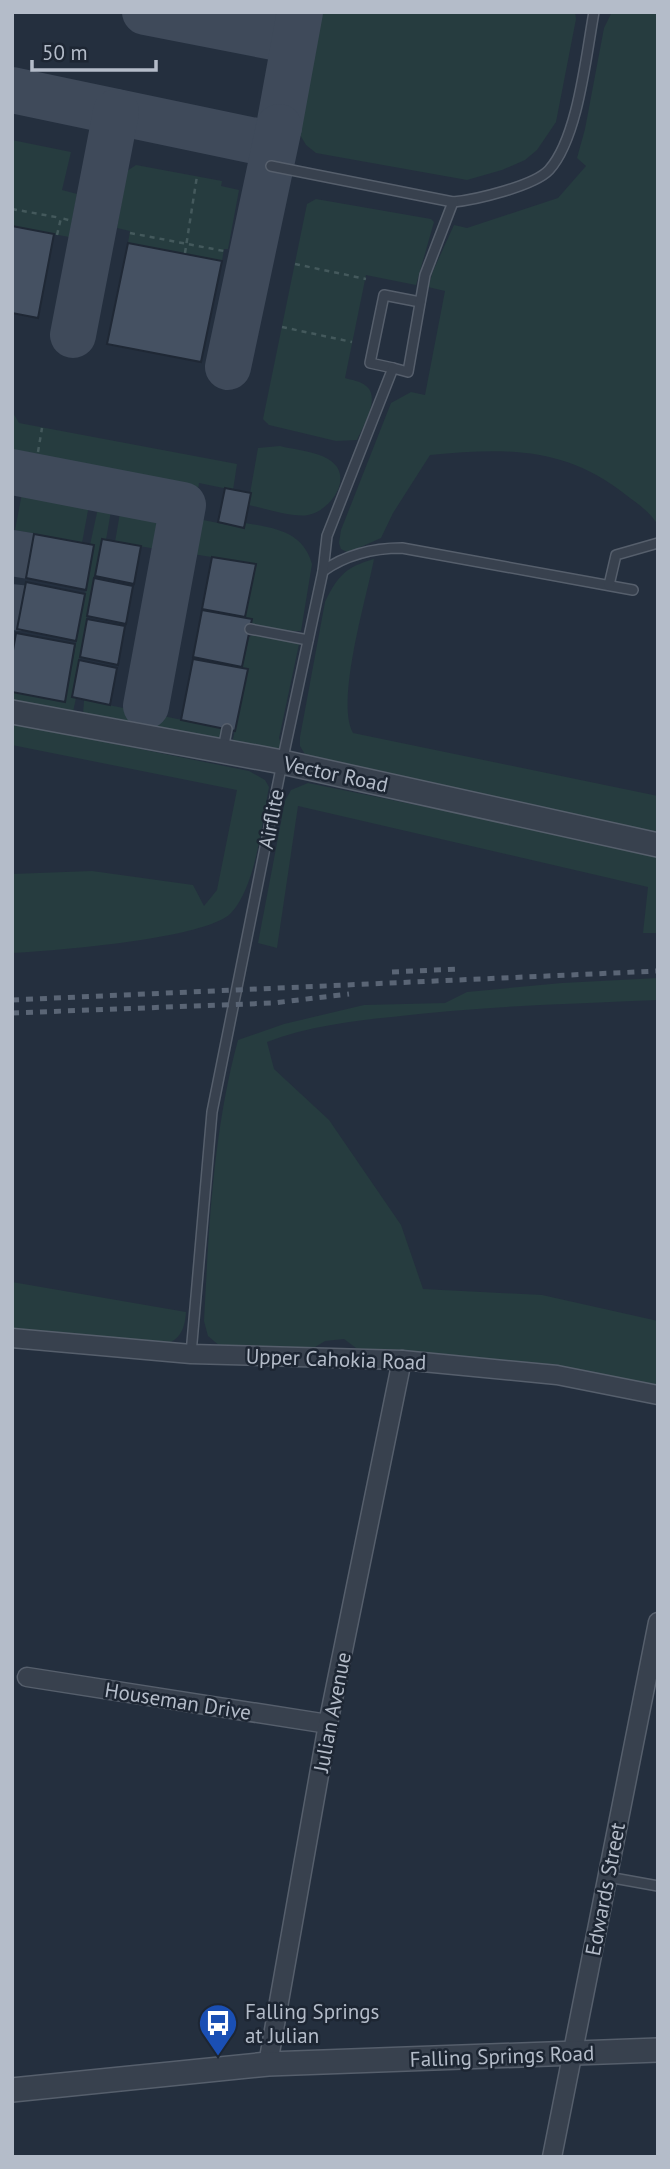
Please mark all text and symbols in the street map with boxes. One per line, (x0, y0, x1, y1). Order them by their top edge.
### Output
scale bar (32, 28, 156, 72)
text: 50 m (42, 39, 88, 66)
street label: Vector Road (280, 750, 391, 798)
street label: Airflite (252, 787, 290, 851)
street label: Upper Cahokia Road (245, 1342, 427, 1376)
street label: Julian Avenue (307, 1650, 357, 1775)
street label: Houseman Drive (103, 1676, 253, 1726)
street label: Edwards Street (579, 1820, 631, 1958)
place label: Falling Springs at Julian (245, 1998, 379, 2049)
bus stop icon: Falling Springs at Julian (197, 2002, 239, 2057)
street label: Falling Springs Road (409, 2039, 595, 2073)

